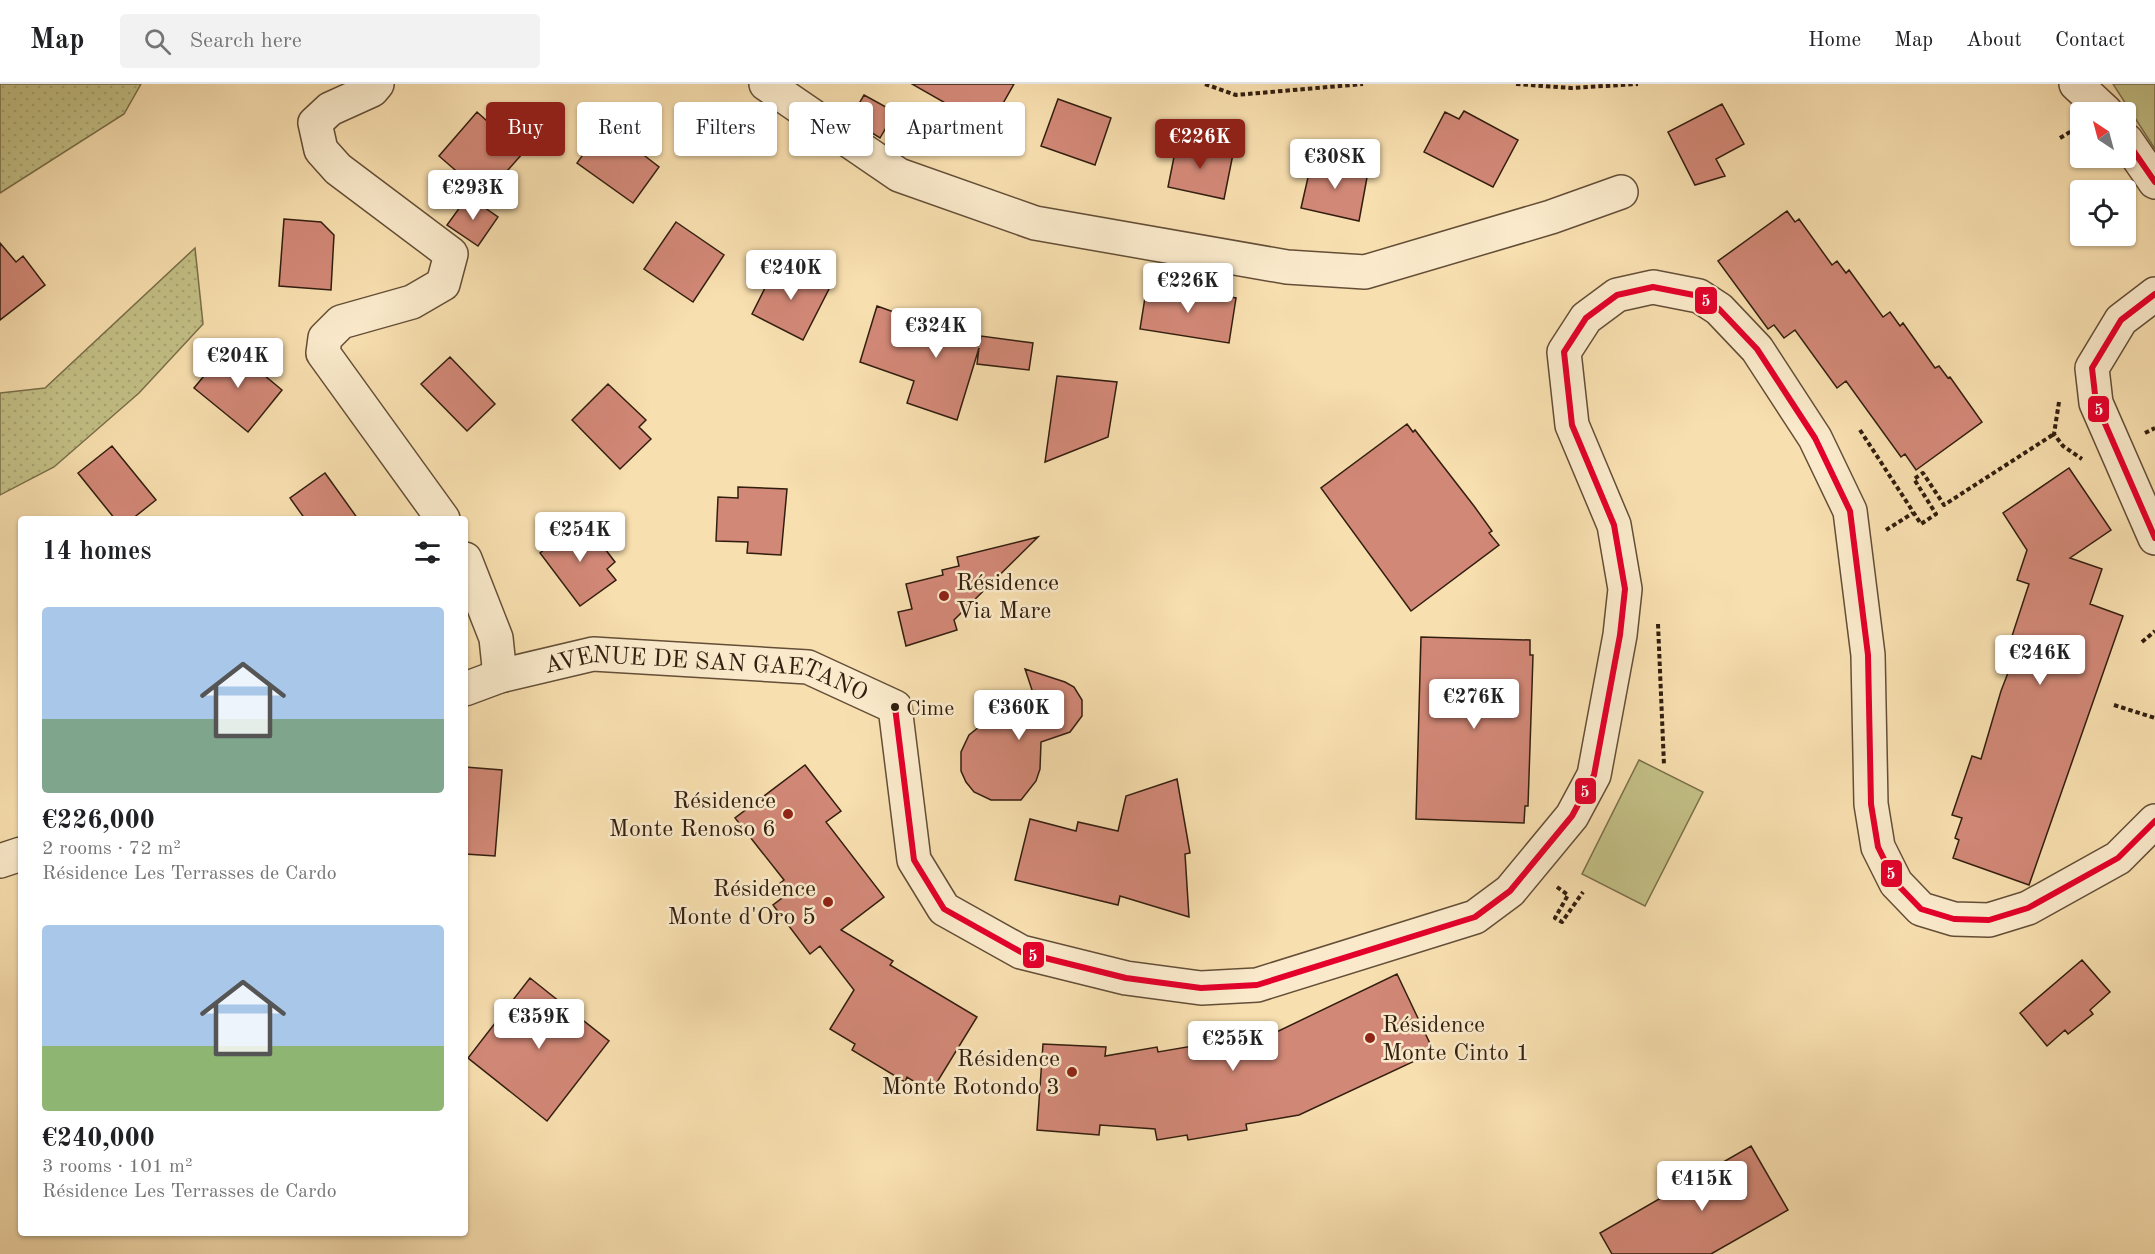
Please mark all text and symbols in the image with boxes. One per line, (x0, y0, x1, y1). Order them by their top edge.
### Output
search box (120, 14, 540, 68)
icon: search (141, 25, 174, 58)
text: Map (30, 27, 84, 55)
text: Search here (189, 30, 302, 52)
text: Home (1808, 30, 1861, 51)
text: Map (1894, 30, 1933, 51)
text: About (1966, 30, 2022, 51)
text: Contact (2055, 30, 2125, 51)
chip: Buy (486, 102, 565, 156)
chip: Rent (577, 102, 662, 156)
chip: Filters (674, 102, 777, 156)
chip: New (789, 102, 873, 156)
chip: Apartment (885, 102, 1025, 156)
north arrow (2070, 102, 2136, 168)
map controls (2070, 102, 2136, 246)
pin: €226K (1158, 119, 1242, 170)
text: €226K (1169, 128, 1231, 148)
pin: €308K (1293, 139, 1377, 190)
text: €308K (1304, 148, 1366, 168)
pin: €293K (431, 170, 515, 221)
text: €293K (442, 179, 504, 199)
button: locate (2070, 180, 2136, 246)
pin: €240K (749, 250, 833, 301)
text: €240K (760, 259, 822, 279)
pin: €226K (1146, 263, 1230, 314)
text: €226K (1157, 272, 1219, 292)
line badge: 5 (1694, 286, 1718, 315)
text: 5 (1701, 294, 1711, 310)
pin: €324K (894, 308, 978, 359)
text: €324K (905, 317, 967, 337)
pin: €204K (196, 338, 280, 389)
text: €204K (207, 347, 269, 367)
line badge: 5 (2087, 395, 2110, 423)
text: 5 (2094, 403, 2104, 419)
pin: €254K (538, 512, 622, 563)
text: €254K (549, 521, 611, 541)
icon: filters (411, 536, 444, 569)
text: 14 homes (42, 539, 151, 565)
place label: Résidence Via Mare (956, 572, 1059, 624)
marker: Résidence Via Mare (937, 589, 951, 603)
pin: €246K (1998, 635, 2082, 686)
street label: AVENUE DE SAN GAETANO (542, 644, 871, 707)
text: €246K (2009, 644, 2071, 664)
icon: home (189, 646, 297, 754)
pin: €276K (1432, 679, 1516, 730)
text: €276K (1443, 688, 1505, 708)
pin: €360K (977, 690, 1061, 741)
place label: Cime (906, 698, 954, 720)
text: €360K (988, 699, 1050, 719)
marker: Cime (889, 701, 901, 713)
line badge: 5 (1574, 777, 1597, 805)
text: 5 (1580, 785, 1590, 801)
place label: Résidence Monte Renoso 6 (609, 790, 776, 842)
marker: Résidence Monte Renoso 6 (781, 807, 795, 821)
text: €226,000 (42, 808, 155, 834)
text: 2 rooms · 72 m² (42, 839, 181, 859)
line badge: 5 (1880, 859, 1903, 888)
text: Résidence Les Terrasses de Cardo (42, 864, 337, 884)
text: 5 (1886, 867, 1896, 883)
place label: Résidence Monte d'Oro 5 (667, 878, 816, 930)
marker: Résidence Monte d'Oro 5 (821, 895, 835, 909)
line badge: 5 (1022, 941, 1045, 969)
text: 5 (1028, 949, 1038, 965)
icon: home (189, 964, 297, 1072)
pin: €359K (497, 999, 581, 1050)
text: €359K (508, 1008, 570, 1028)
place label: Résidence Monte Cinto 1 (1382, 1014, 1530, 1066)
pin: €255K (1191, 1021, 1275, 1072)
text: €255K (1202, 1030, 1264, 1050)
marker: Résidence Monte Cinto 1 (1363, 1031, 1377, 1045)
place label: Résidence Monte Rotondo 3 (881, 1048, 1060, 1100)
marker: Résidence Monte Rotondo 3 (1065, 1065, 1079, 1079)
text: €240,000 (42, 1126, 155, 1152)
text: 3 rooms · 101 m² (42, 1157, 192, 1177)
pin: €415K (1660, 1161, 1744, 1212)
text: €415K (1671, 1170, 1733, 1190)
text: Résidence Les Terrasses de Cardo (42, 1182, 337, 1202)

